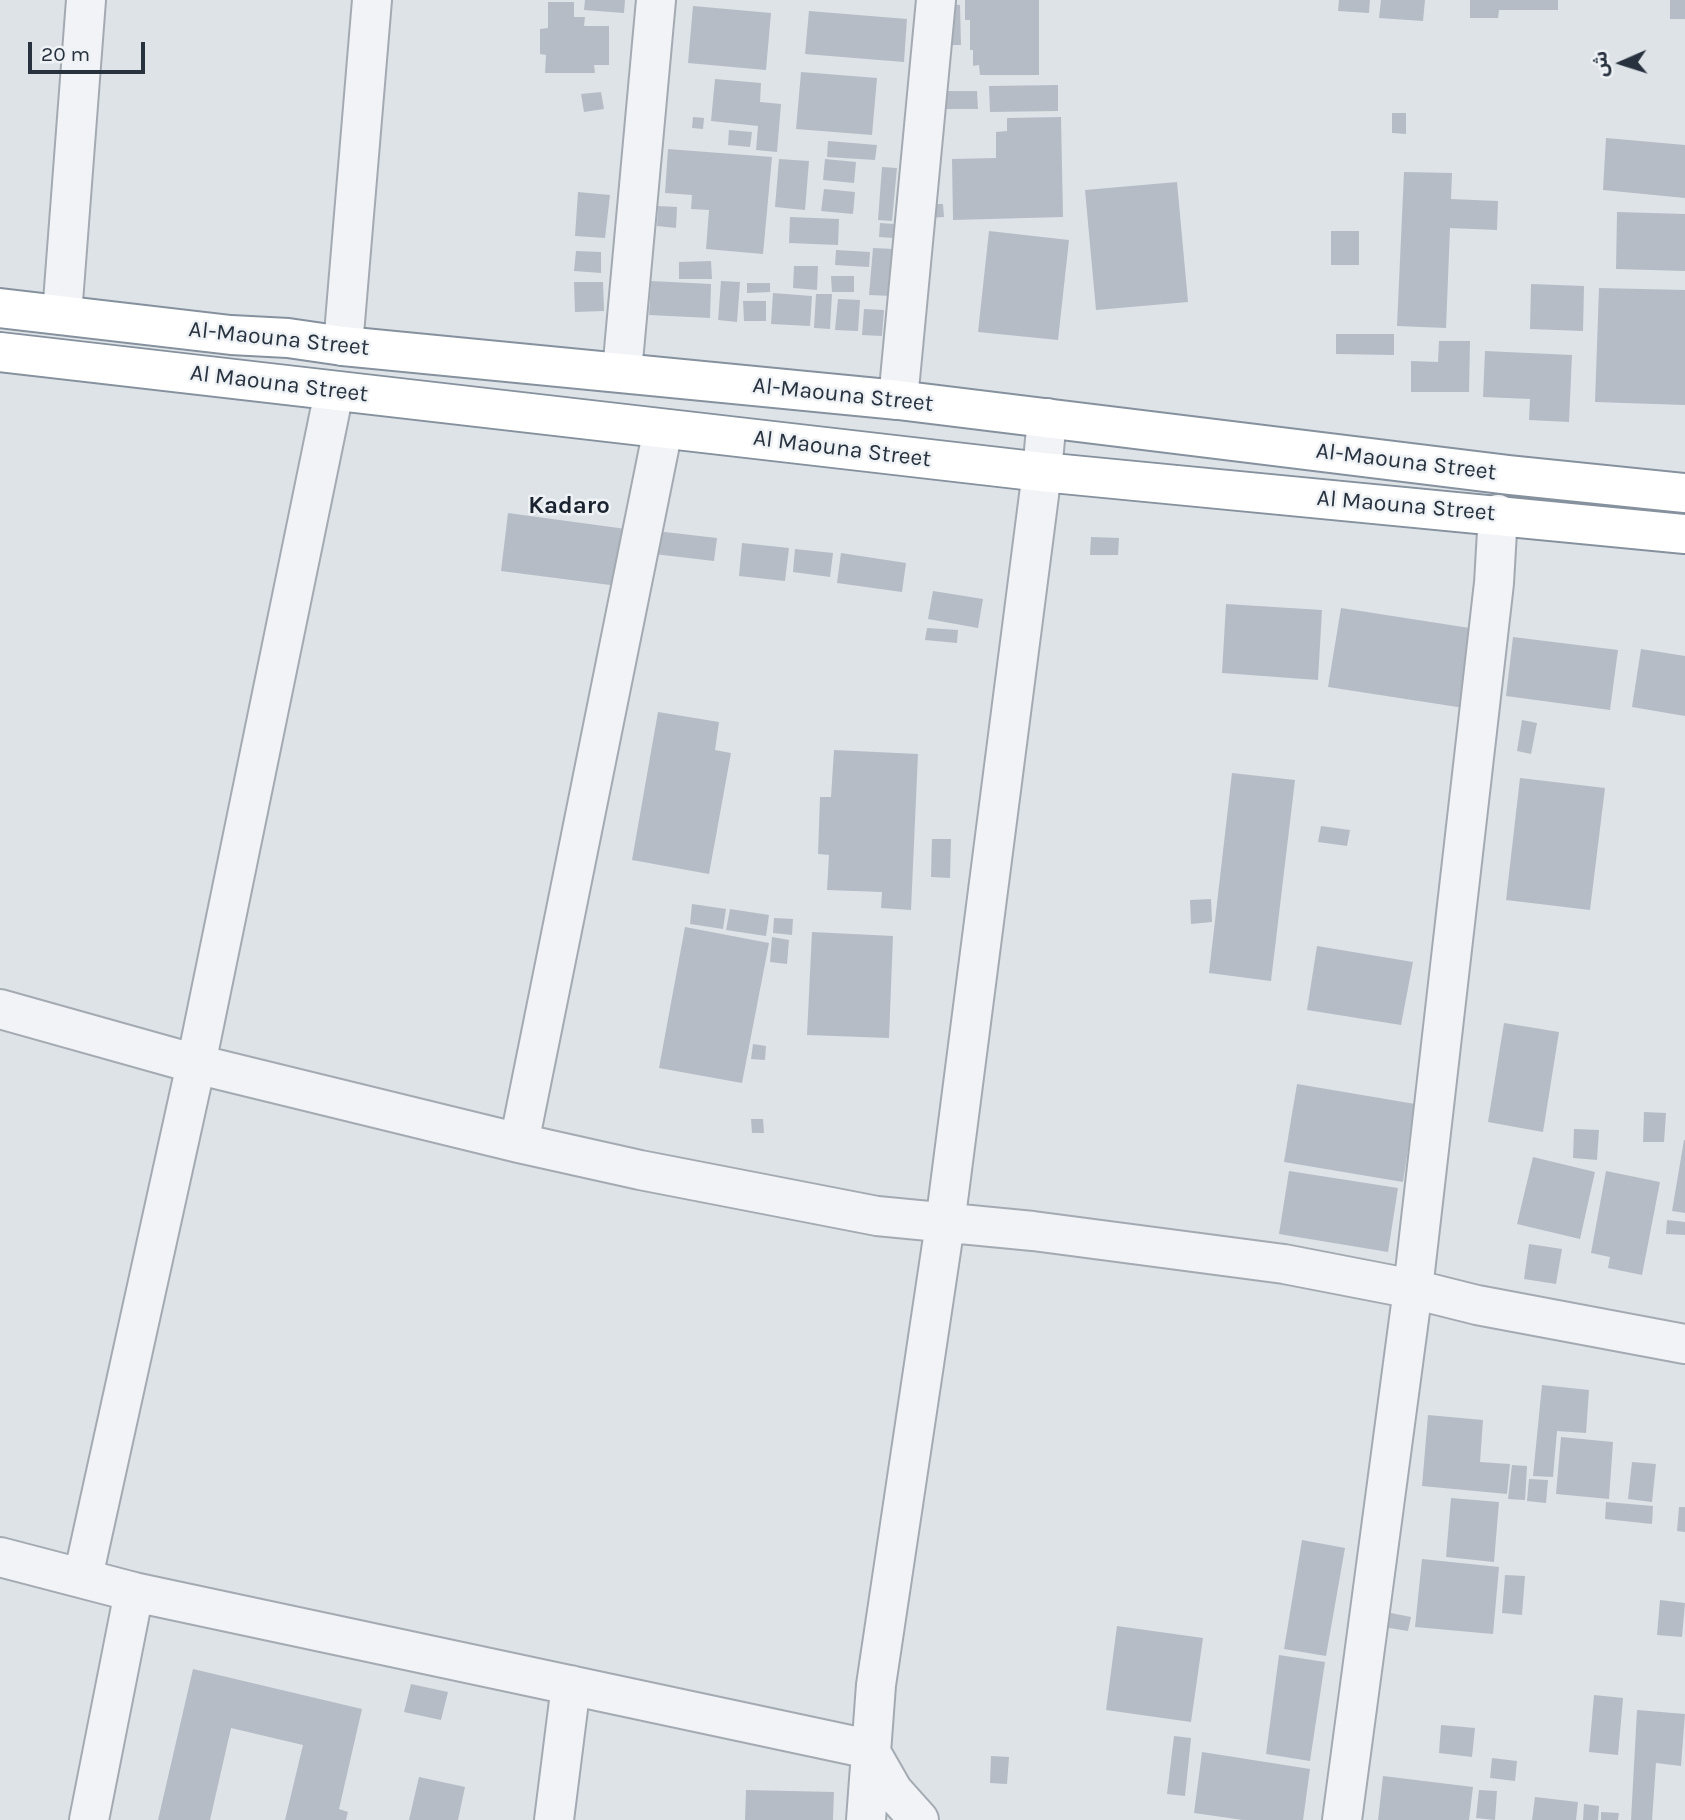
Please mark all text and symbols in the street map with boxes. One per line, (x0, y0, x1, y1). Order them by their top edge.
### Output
scale bar (32, 28, 149, 72)
north arrow (1587, 28, 1657, 98)
text: 20 m (41, 42, 90, 66)
text: ش (1589, 51, 1613, 78)
street label: Al-Maouna Street (187, 316, 371, 362)
street label: Al Maouna Street (189, 359, 369, 409)
street label: Al-Maouna Street (751, 372, 935, 418)
street label: Al Maouna Street (752, 424, 932, 474)
street label: Al-Maouna Street (1314, 437, 1498, 487)
street label: Al Maouna Street (1316, 484, 1496, 528)
district label: Kadaro (528, 492, 610, 520)

